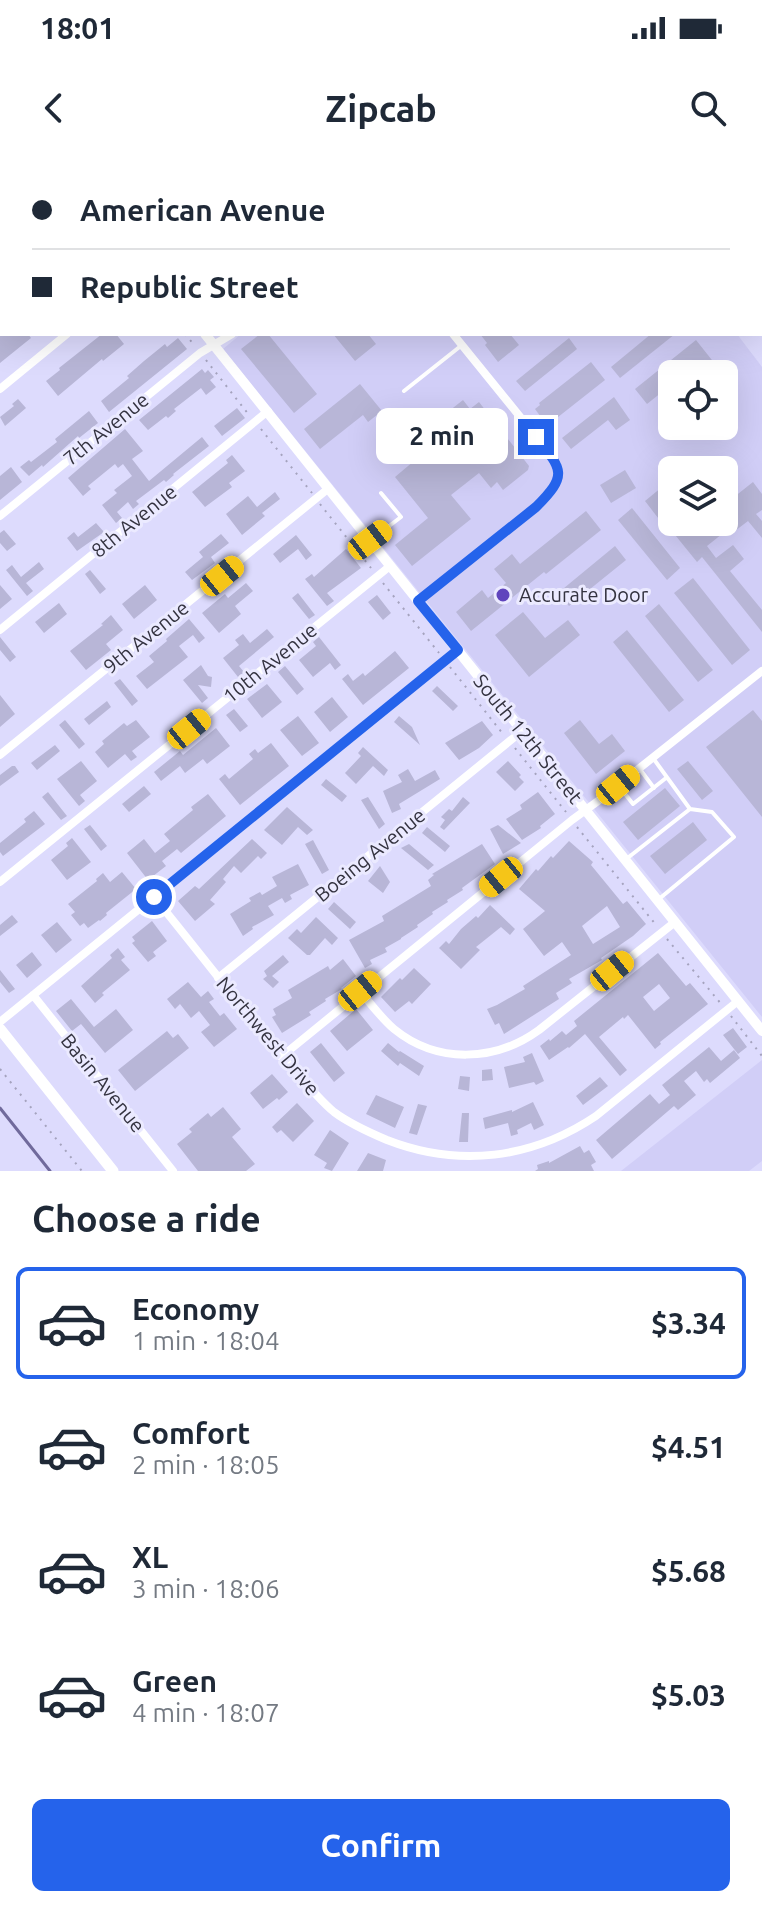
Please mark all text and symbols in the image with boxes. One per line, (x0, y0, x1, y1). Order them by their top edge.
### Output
text: 18:01 (40, 11, 115, 45)
icon: back (32, 86, 76, 130)
icon: search (686, 86, 730, 130)
text: Zipcab (325, 88, 437, 129)
text: American Avenue (80, 193, 326, 227)
text: Republic Street (80, 270, 299, 304)
map controls (658, 360, 738, 536)
button: locate (658, 360, 738, 440)
street label: 7th Avenue (59, 387, 153, 470)
callout: 2 min (376, 409, 508, 465)
route end (518, 419, 554, 455)
text: 2 min (409, 421, 475, 450)
button: layers (658, 456, 738, 536)
street label: 8th Avenue (87, 479, 181, 562)
car (344, 516, 396, 564)
car (196, 552, 248, 600)
place label: Accurate Door (519, 583, 649, 606)
marker: Accurate Door (494, 586, 512, 604)
street label: 9th Avenue (99, 595, 193, 678)
street label: 10th Avenue (218, 618, 321, 707)
street label: South 12th Street (469, 669, 588, 808)
car (163, 705, 215, 753)
car (592, 761, 644, 809)
street label: Boeing Avenue (310, 803, 429, 906)
car (475, 853, 527, 901)
route start (136, 879, 172, 915)
car (586, 947, 638, 995)
car (334, 967, 386, 1015)
street label: Northwest Drive (212, 972, 325, 1100)
street label: Basin Avenue (57, 1029, 150, 1137)
text: Choose a ride (32, 1198, 261, 1239)
icon: car (36, 1287, 108, 1359)
text: Economy (132, 1292, 259, 1326)
text: $3.34 (651, 1306, 726, 1340)
text: 1 min · 18:04 (132, 1326, 280, 1355)
icon: car (36, 1411, 108, 1483)
text: Comfort (132, 1416, 250, 1450)
text: $4.51 (651, 1430, 726, 1464)
text: 2 min · 18:05 (132, 1450, 280, 1479)
icon: car (36, 1535, 108, 1607)
text: XL (132, 1540, 168, 1574)
text: $5.68 (651, 1554, 726, 1588)
text: 3 min · 18:06 (132, 1574, 280, 1603)
icon: car (36, 1659, 108, 1731)
text: Green (132, 1664, 217, 1698)
text: $5.03 (651, 1678, 726, 1712)
text: 4 min · 18:07 (132, 1698, 280, 1727)
button: Confirm (32, 1799, 730, 1891)

